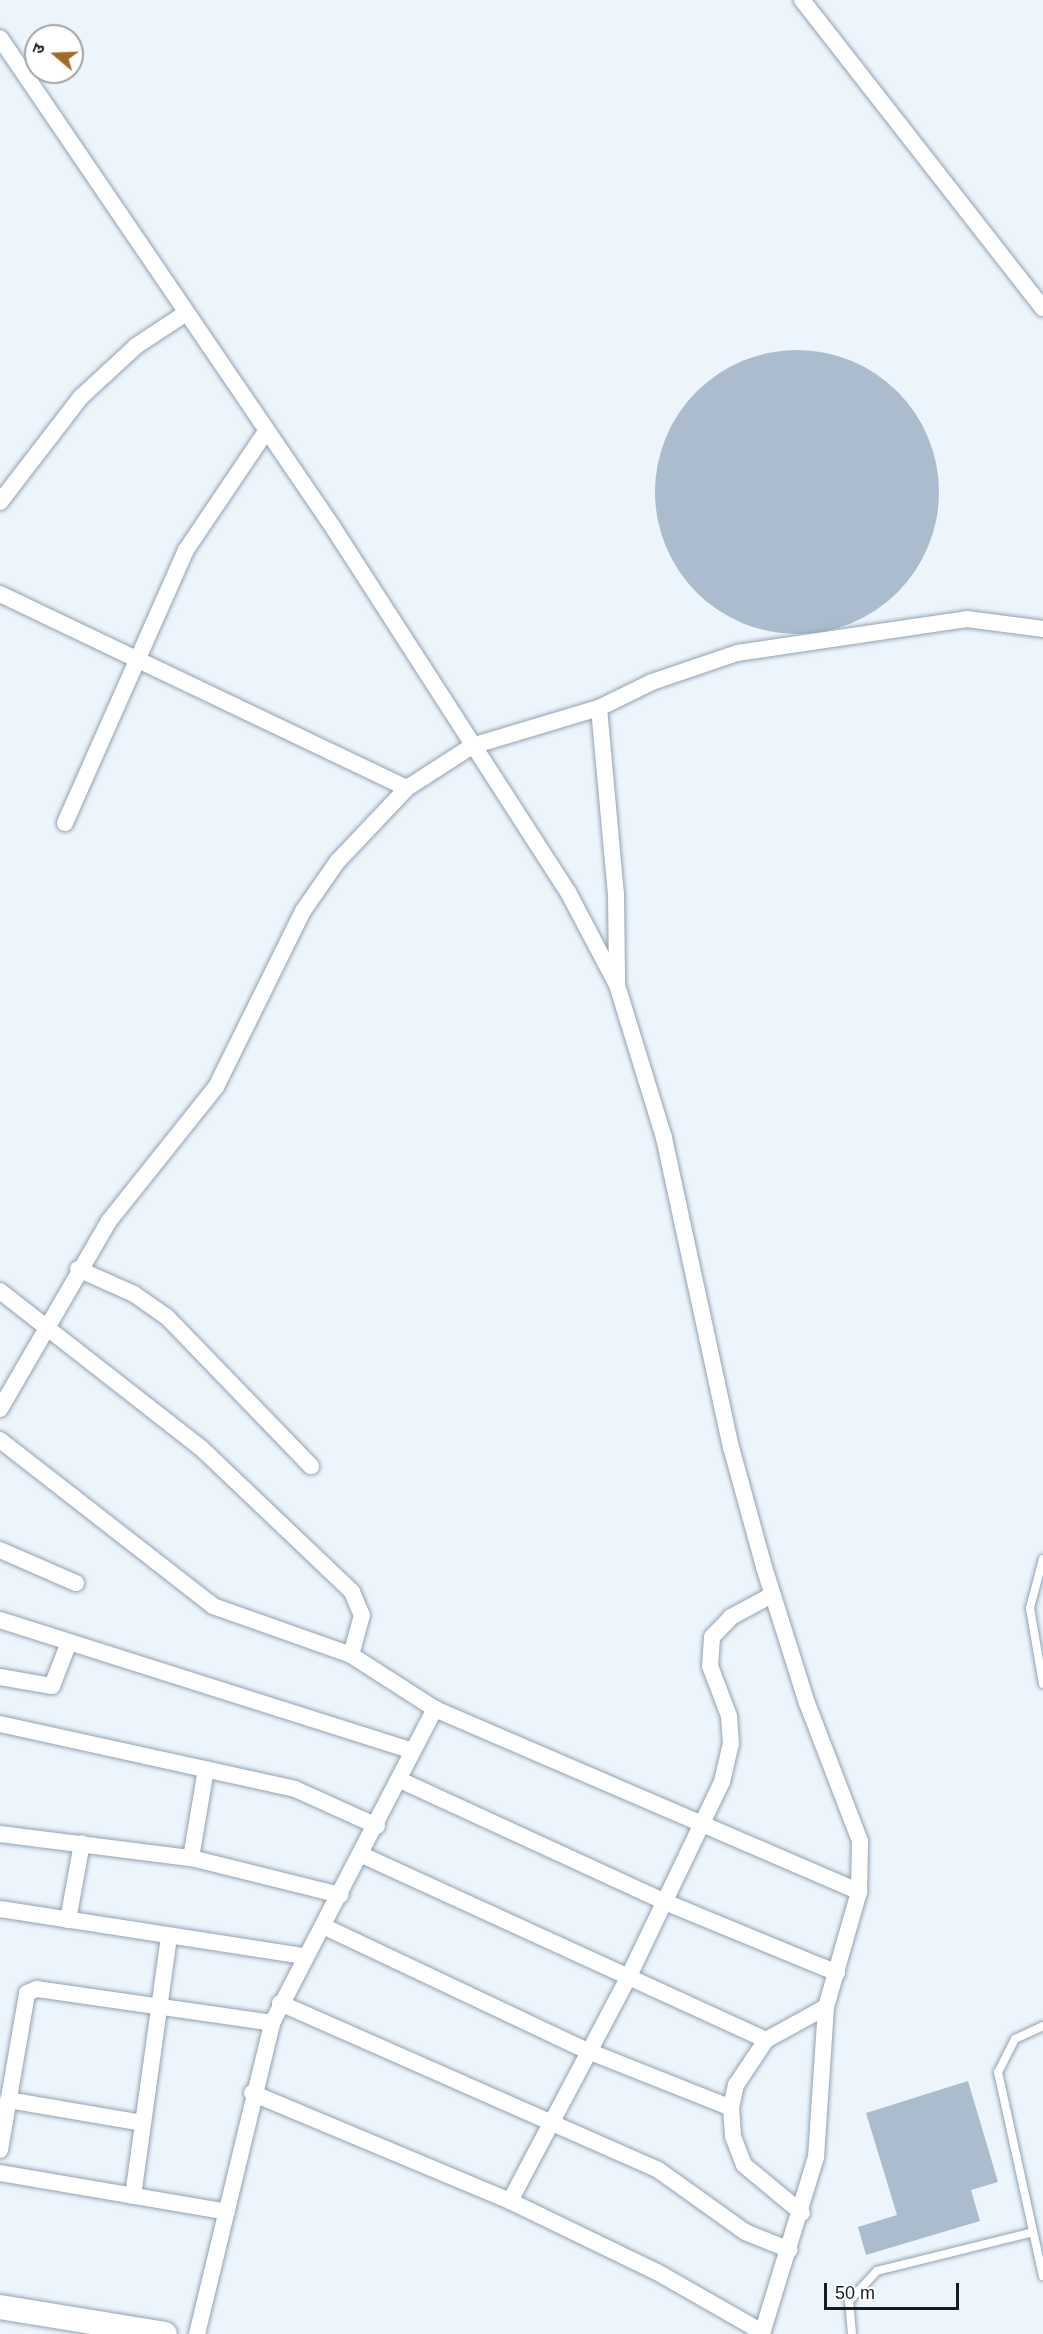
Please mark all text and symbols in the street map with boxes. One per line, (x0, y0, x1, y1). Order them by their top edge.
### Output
north arrow (24, 24, 84, 84)
text: उ (29, 41, 48, 56)
scale bar (827, 2271, 962, 2309)
text: 50 m (835, 2283, 875, 2303)

